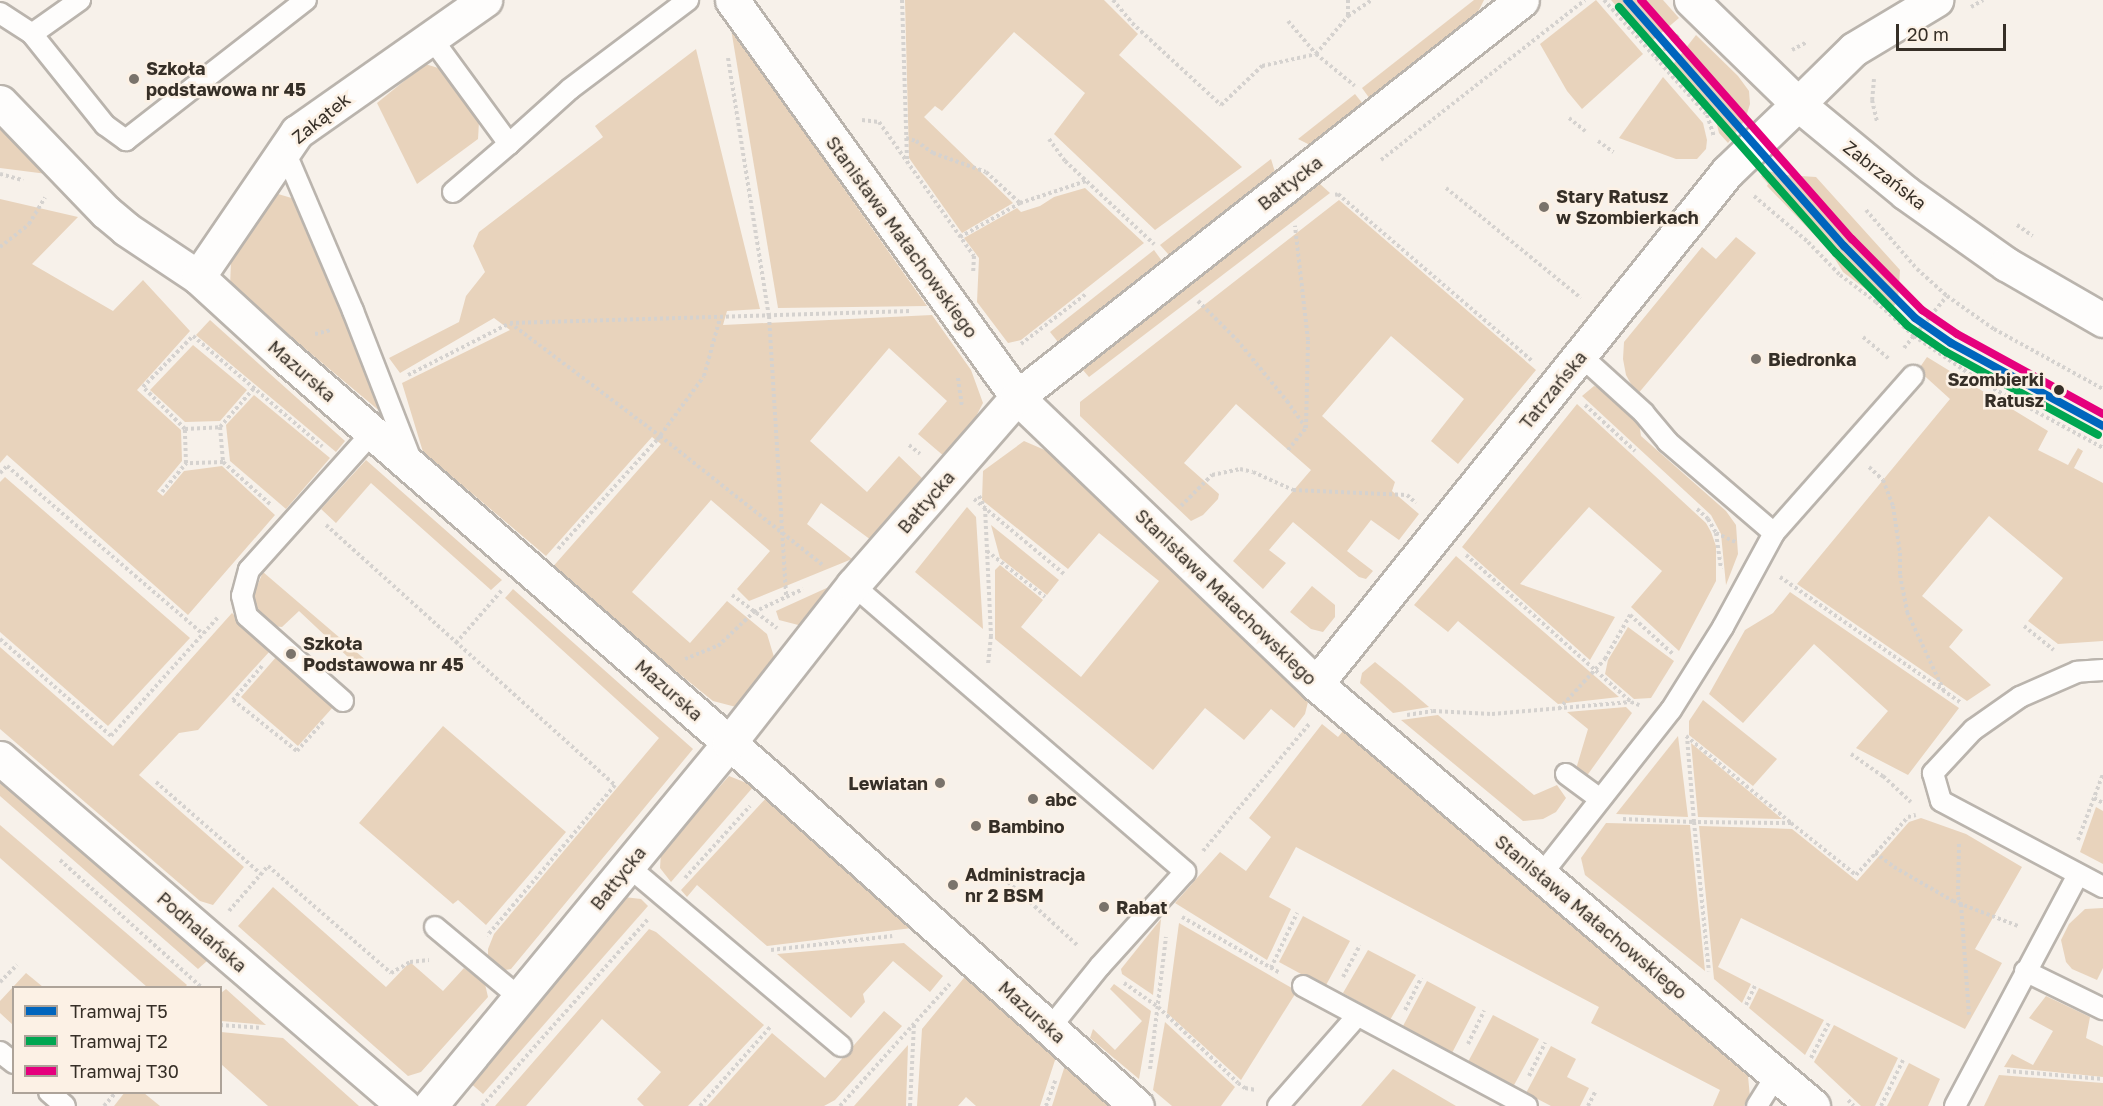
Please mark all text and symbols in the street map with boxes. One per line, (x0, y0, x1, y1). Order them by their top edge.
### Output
scale bar (1899, 12, 2008, 50)
text: 20 m (1907, 23, 1949, 45)
place label: Szkoła podstawowa nr 45 (146, 58, 306, 100)
marker: Szkoła podstawowa nr 45 (127, 72, 141, 86)
street label: Zakątek (287, 88, 355, 148)
street label: Stanisława Małachowskiego (822, 132, 982, 342)
street label: Zabrzańska (1839, 136, 1931, 214)
street label: Bałtycka (1253, 151, 1327, 215)
place label: Stary Ratusz w Szombierkach (1556, 186, 1699, 228)
marker: Stary Ratusz w Szombierkach (1537, 200, 1551, 214)
street label: Mazurska (264, 336, 340, 406)
street label: Tatrzańska (1515, 347, 1591, 433)
place label: Biedronka (1768, 348, 1856, 370)
marker: Biedronka (1749, 352, 1763, 366)
place label: Szombierki Ratusz (1947, 369, 2044, 412)
marker: Szombierki Ratusz (2049, 380, 2069, 400)
street label: Bałtycka (893, 466, 959, 538)
street label: Stanisława Małachowskiego (1131, 505, 1321, 689)
place label: Szkoła Podstawowa nr 45 (303, 633, 464, 676)
marker: Szkoła Podstawowa nr 45 (284, 647, 298, 661)
street label: Mazurska (631, 655, 707, 725)
place label: Lewiatan (848, 772, 928, 794)
marker: Lewiatan (933, 776, 947, 790)
place label: abc (1045, 788, 1077, 810)
marker: abc (1026, 792, 1040, 806)
place label: Bambino (988, 815, 1065, 837)
marker: Bambino (969, 819, 983, 833)
street label: Stanisława Małachowskiego (1491, 830, 1691, 1004)
street label: Bałtycka (586, 842, 650, 914)
place label: Administracja nr 2 BSM (965, 864, 1085, 906)
marker: Administracja nr 2 BSM (946, 878, 960, 892)
street label: Podhalańska (153, 887, 251, 977)
place label: Rabat (1116, 896, 1167, 918)
marker: Rabat (1097, 900, 1111, 914)
street label: Mazurska (994, 976, 1070, 1048)
legend (12, 986, 222, 1094)
text: Tramwaj T5 (70, 1000, 168, 1022)
text: Tramwaj T2 (70, 1030, 168, 1052)
text: Tramwaj T30 (70, 1060, 179, 1082)

